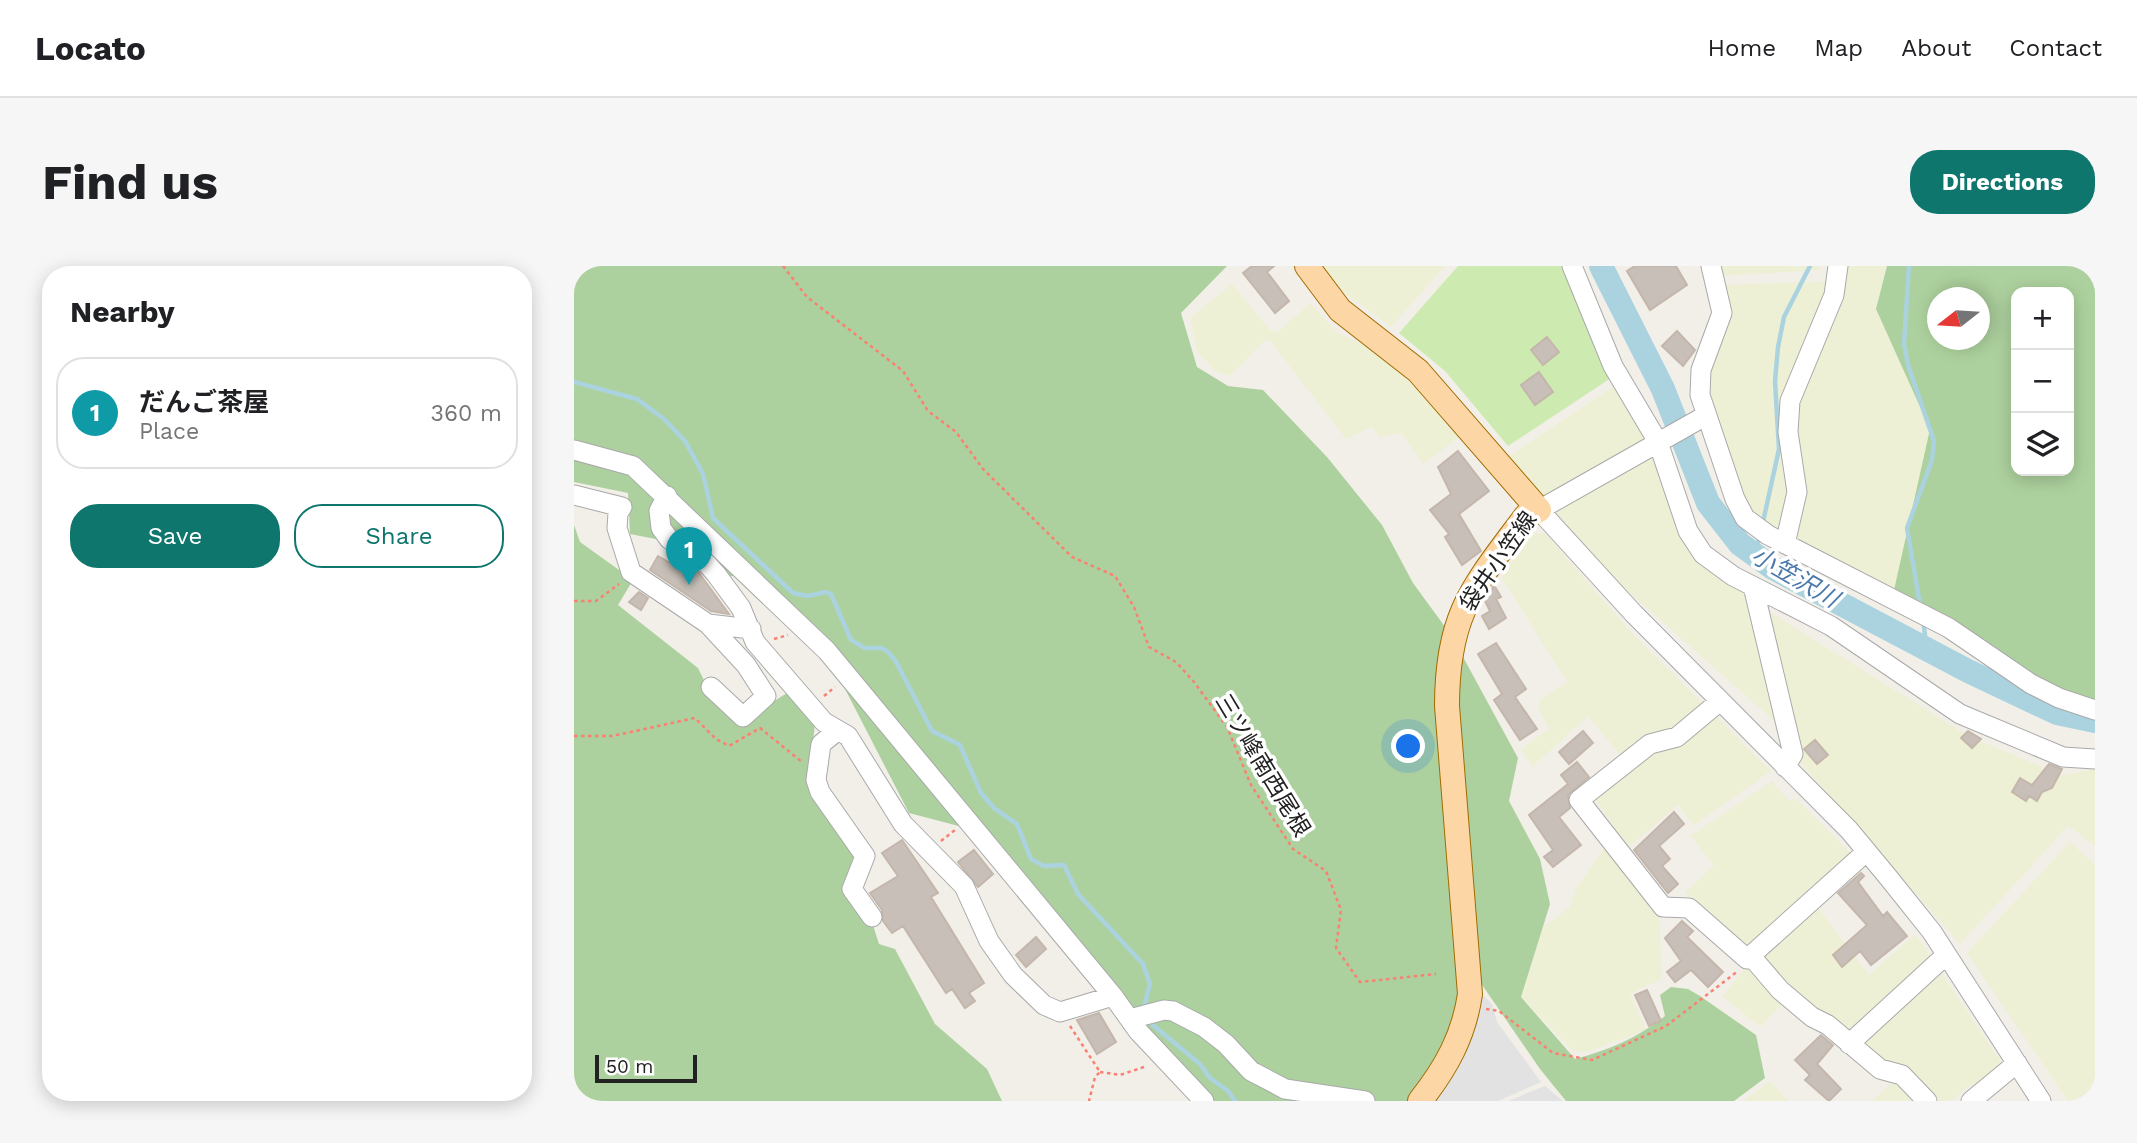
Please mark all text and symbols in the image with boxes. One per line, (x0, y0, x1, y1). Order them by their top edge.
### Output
text: Locato (35, 29, 146, 68)
text: Home (1708, 34, 1776, 62)
text: Map (1814, 34, 1863, 62)
text: About (1901, 34, 1971, 62)
text: Contact (2009, 34, 2102, 62)
button: Directions (1910, 150, 2095, 214)
text: Find us (42, 153, 218, 211)
north arrow (1927, 287, 1990, 350)
map controls (2011, 287, 2074, 476)
button: + (2011, 287, 2074, 350)
text: Nearby (70, 294, 175, 329)
button: − (2011, 350, 2074, 413)
text: だんご茶屋 (139, 387, 269, 417)
text: 1 (90, 400, 100, 427)
text: 360 m (431, 400, 502, 427)
button: layers (2011, 413, 2074, 476)
text: Place (139, 418, 199, 445)
button: Save (70, 504, 280, 568)
button: Share (294, 504, 504, 568)
street label: 袋井小笠線 (1454, 506, 1542, 616)
pin: 1 (666, 527, 712, 585)
water label: 小笠沢川 (1746, 541, 1846, 615)
street label: 三ツ峰南西尾根 (1210, 689, 1316, 841)
your location (1391, 729, 1425, 763)
scale bar (595, 1052, 696, 1084)
text: 50 m (606, 1055, 653, 1078)

